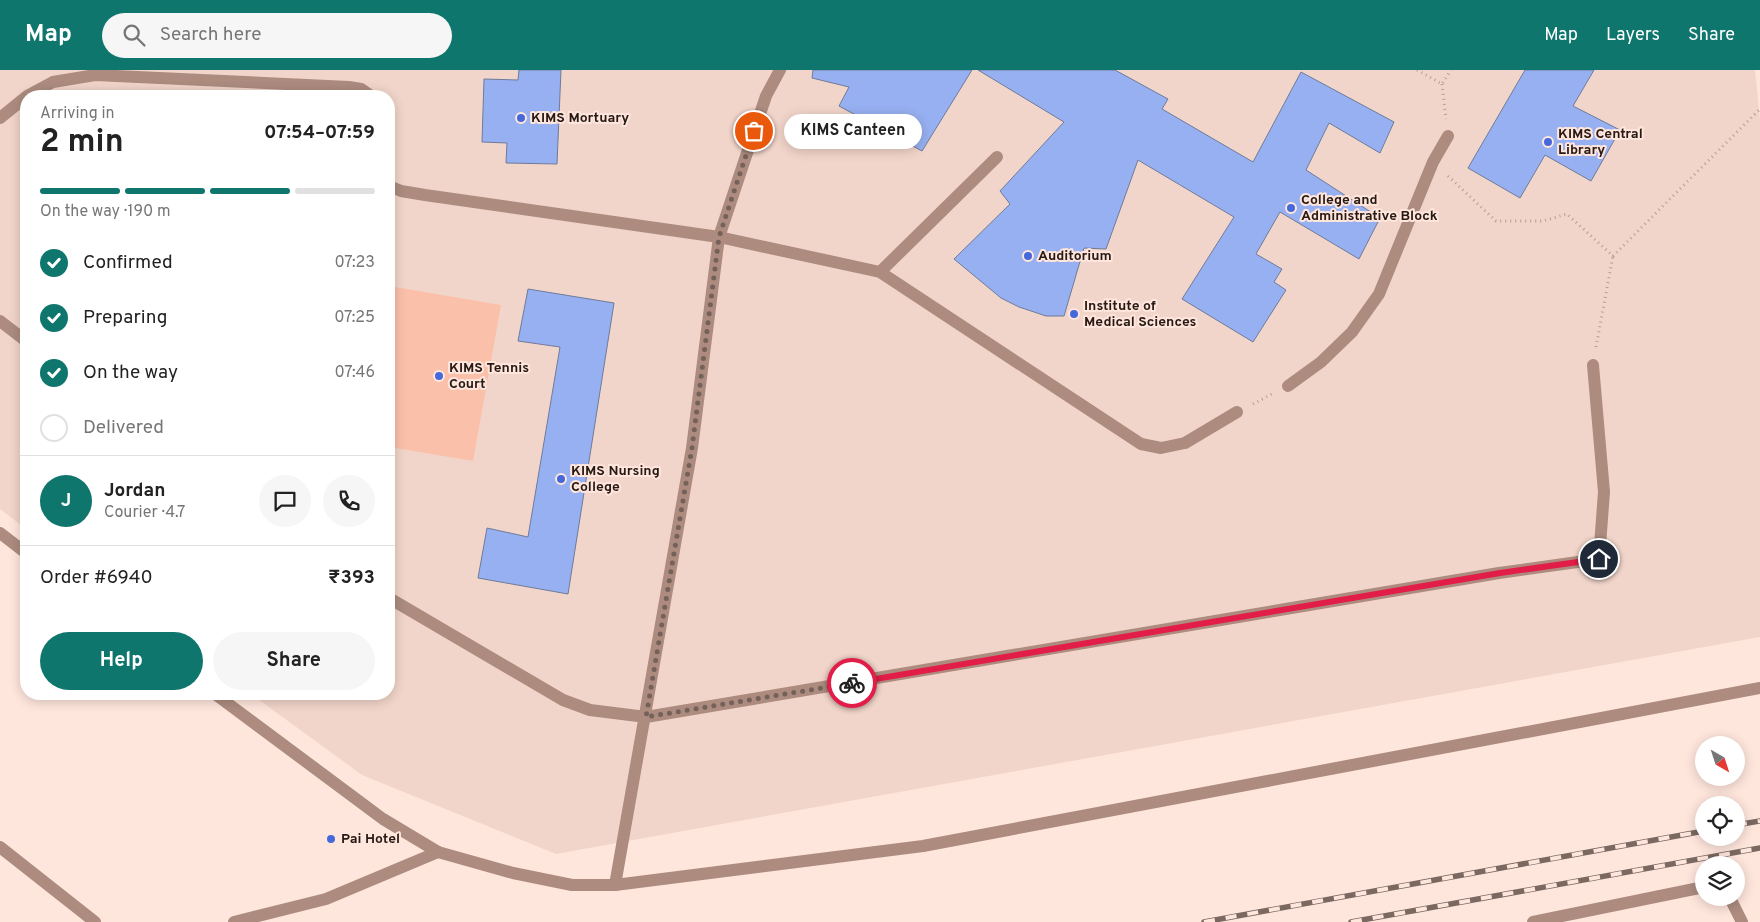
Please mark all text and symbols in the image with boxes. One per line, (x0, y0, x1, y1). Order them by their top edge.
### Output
search box (102, 13, 452, 58)
text: Map (25, 20, 72, 50)
icon: search (120, 21, 148, 49)
text: Search here (160, 23, 261, 47)
text: Map (1544, 24, 1578, 47)
text: Layers (1606, 24, 1660, 47)
text: Share (1688, 24, 1735, 47)
text: Arriving in (40, 104, 115, 124)
place label: KIMS Mortuary (531, 110, 629, 127)
pin (733, 110, 775, 152)
marker: KIMS Mortuary (515, 112, 527, 124)
callout: KIMS Canteen (784, 114, 922, 148)
icon: bag (740, 117, 768, 145)
text: 07:54–07:59 (264, 121, 375, 145)
text: KIMS Canteen (800, 121, 906, 141)
text: 2 min (40, 123, 124, 163)
place label: KIMS Central Library (1558, 126, 1643, 159)
marker: KIMS Central Library (1542, 136, 1554, 148)
place label: College and Administrative Block (1301, 192, 1438, 225)
text: On the way · 190 m (40, 202, 170, 222)
marker: College and Administrative Block (1285, 202, 1297, 214)
place label: Auditorium (1038, 248, 1112, 265)
icon: check (40, 249, 68, 277)
marker: Auditorium (1022, 250, 1034, 262)
text: Confirmed (83, 251, 173, 275)
text: 07:23 (334, 253, 375, 273)
place label: Institute of Medical Sciences (1084, 298, 1197, 331)
icon: check (40, 304, 68, 332)
text: Preparing (83, 306, 167, 330)
text: 07:25 (334, 308, 375, 328)
marker: Institute of Medical Sciences (1068, 308, 1080, 320)
icon: check (40, 359, 68, 387)
place label: KIMS Tennis Court (449, 360, 529, 393)
text: On the way (83, 361, 178, 385)
text: 07:46 (334, 363, 375, 383)
marker: KIMS Tennis Court (433, 370, 445, 382)
text: Delivered (83, 416, 164, 440)
place label: KIMS Nursing College (571, 463, 660, 496)
marker: KIMS Nursing College (555, 473, 567, 485)
button: chat (259, 475, 311, 527)
button: phone (323, 475, 375, 527)
text: Jordan (104, 479, 166, 503)
text: J (61, 489, 71, 513)
text: Courier · 4.7 (104, 503, 185, 523)
pin (1578, 538, 1620, 580)
icon: home (1585, 545, 1613, 573)
text: Order #6940 (40, 566, 153, 590)
text: ₹393 (328, 566, 375, 590)
button: Help (40, 632, 203, 690)
button: Share (213, 632, 375, 690)
courier (827, 658, 877, 708)
icon: bike (838, 669, 866, 697)
north arrow (1695, 736, 1745, 786)
map controls (1695, 736, 1745, 906)
button: locate (1695, 796, 1745, 846)
place label: Pai Hotel (341, 831, 400, 848)
marker: Pai Hotel (325, 833, 337, 845)
button: layers (1695, 856, 1745, 906)

